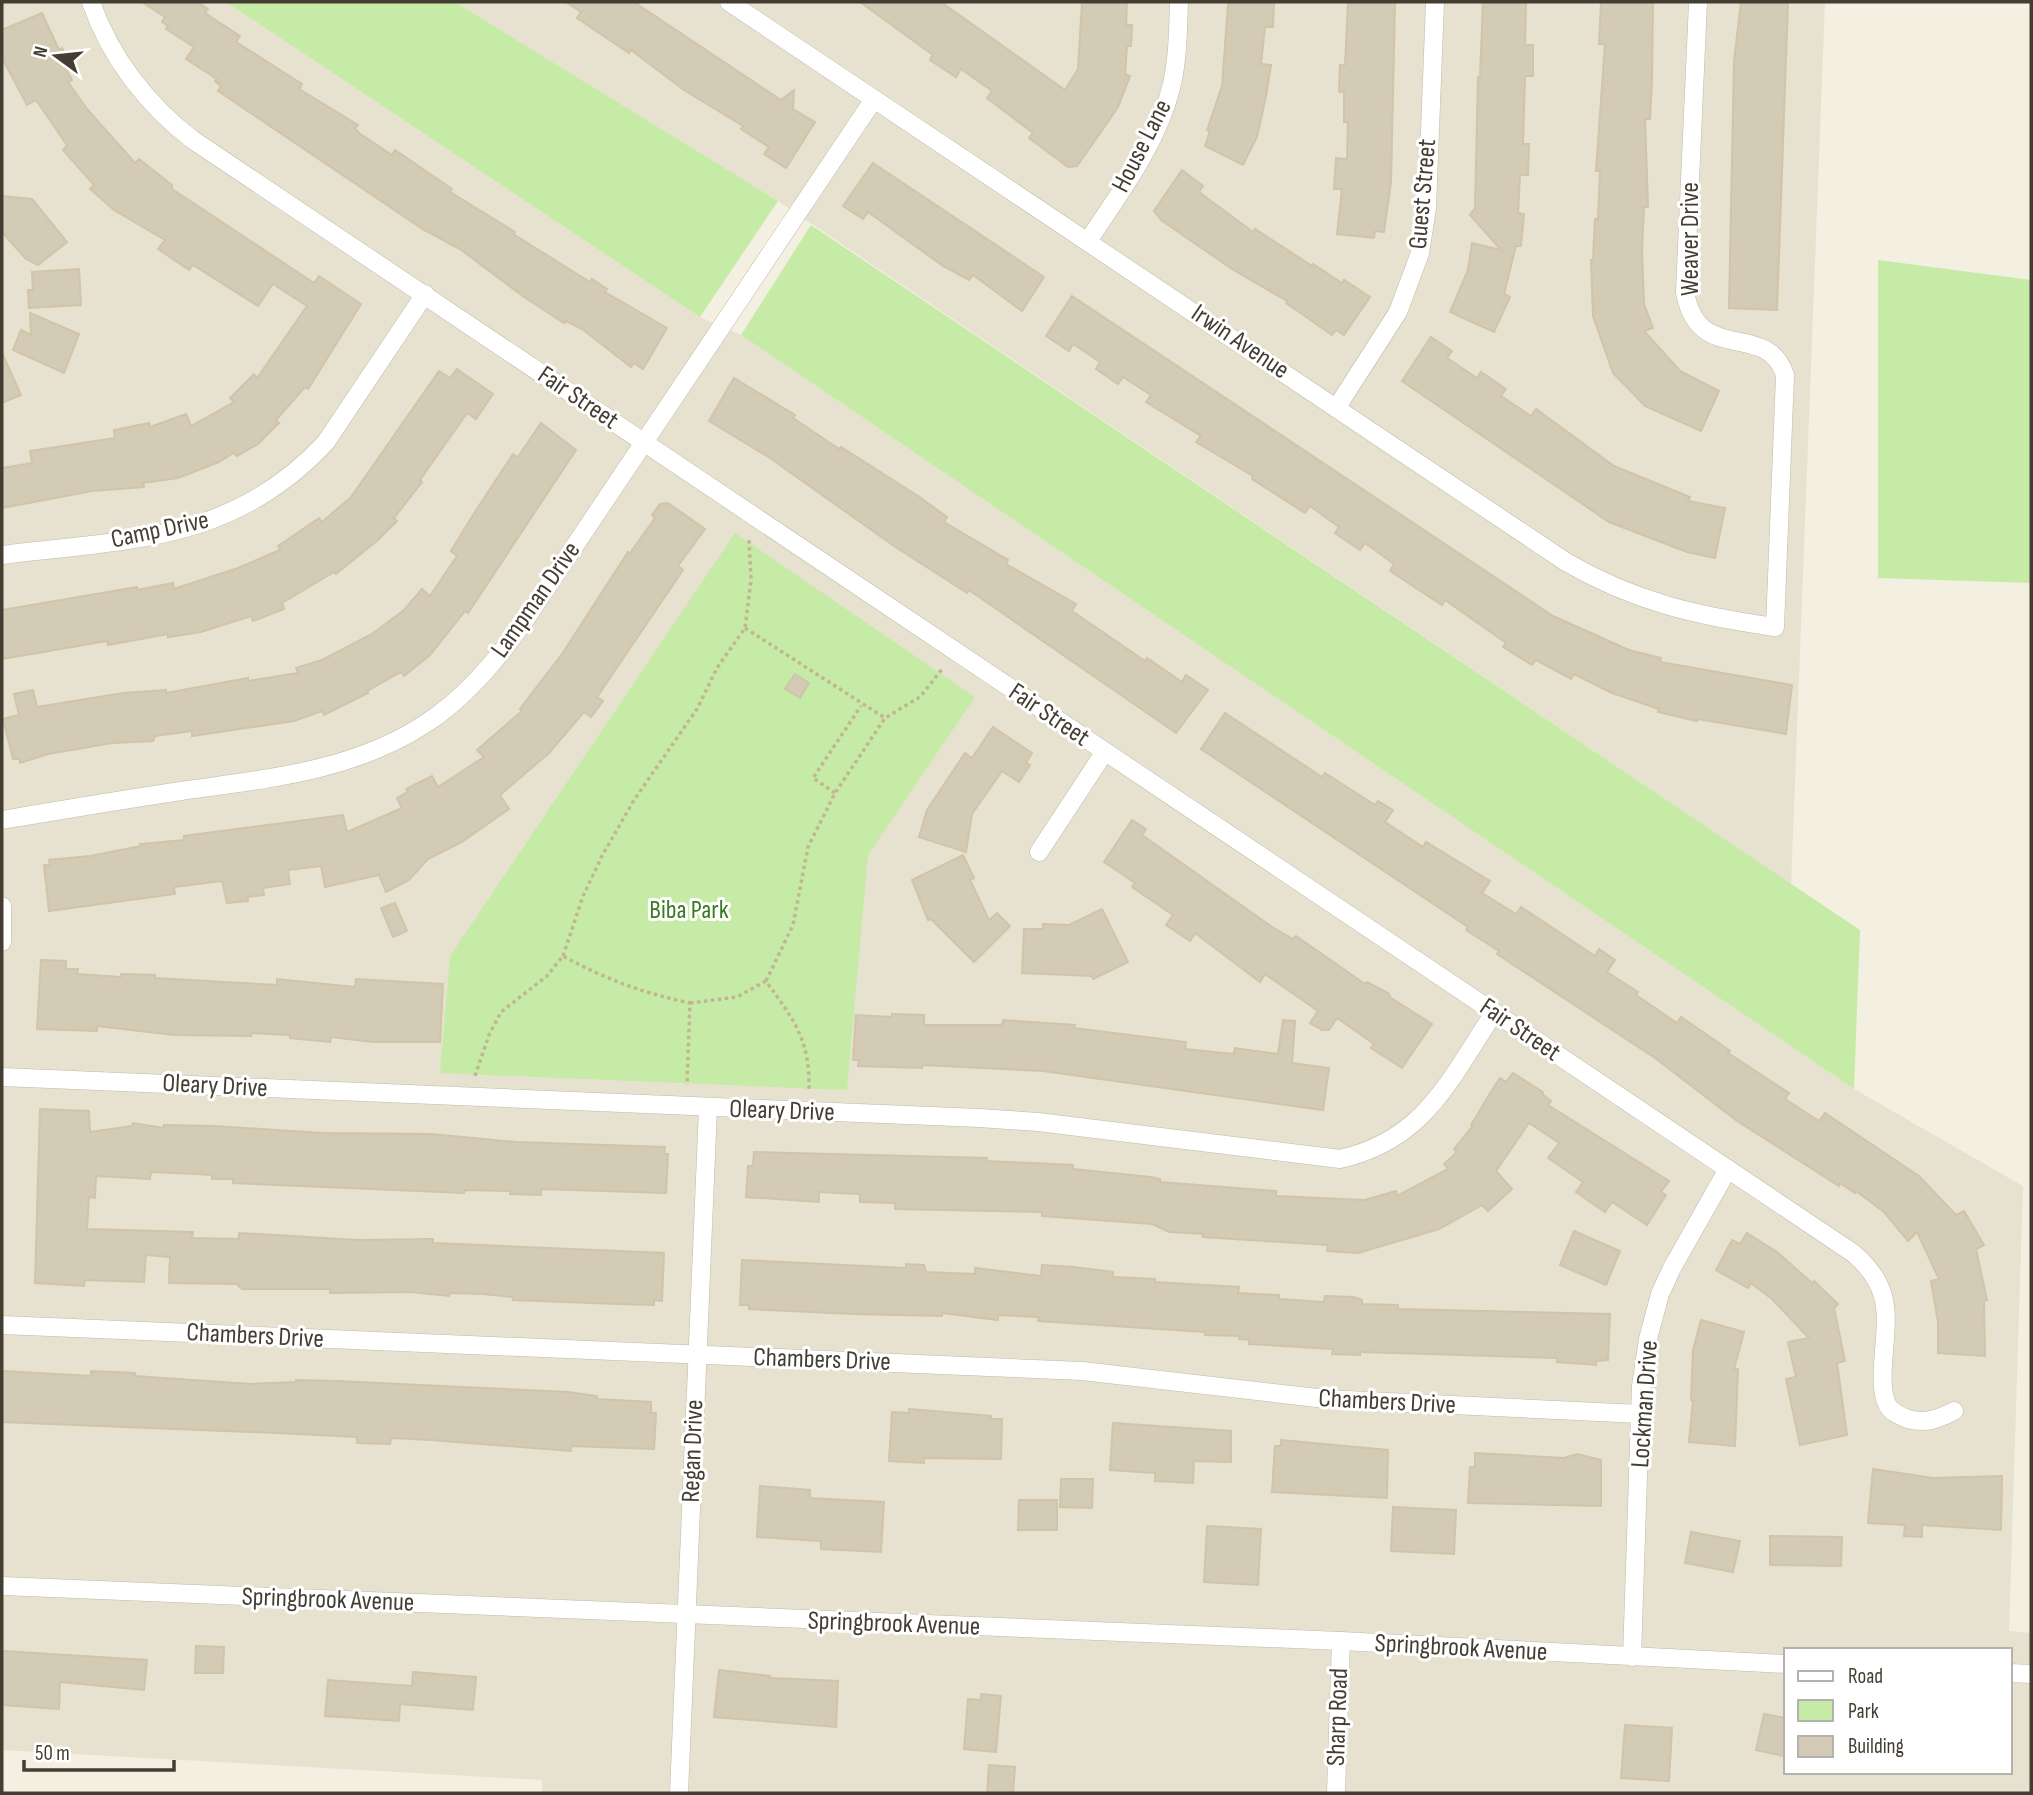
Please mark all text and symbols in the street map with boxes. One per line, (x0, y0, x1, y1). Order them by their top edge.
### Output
north arrow (21, 21, 91, 91)
text: N (29, 44, 53, 60)
street label: House Lane (1105, 94, 1179, 198)
street label: Guest Street (1403, 137, 1443, 250)
street label: Weaver Drive (1675, 182, 1706, 296)
street label: Irwin Avenue (1185, 298, 1295, 386)
street label: Fair Street (532, 360, 624, 436)
street label: Camp Drive (108, 505, 212, 555)
street label: Lampman Drive (485, 536, 587, 664)
street label: Fair Street (1003, 677, 1095, 753)
park label: Biba Park (649, 895, 729, 926)
street label: Fair Street (1474, 992, 1566, 1068)
street label: Oleary Drive (162, 1068, 268, 1104)
street label: Oleary Drive (729, 1094, 835, 1128)
street label: Chambers Drive (185, 1317, 325, 1355)
street label: Lockman Drive (1625, 1339, 1665, 1469)
street label: Chambers Drive (753, 1342, 891, 1378)
street label: Chambers Drive (1317, 1383, 1457, 1421)
street label: Regan Drive (676, 1399, 710, 1503)
street label: Springbrook Avenue (241, 1581, 415, 1619)
street label: Springbrook Avenue (807, 1605, 981, 1643)
street label: Springbrook Avenue (1374, 1628, 1548, 1668)
legend (1784, 1648, 2012, 1774)
text: Road (1848, 1664, 1883, 1689)
street label: Sharp Road (1321, 1668, 1355, 1766)
text: Park (1848, 1699, 1879, 1724)
scale bar (24, 1728, 175, 1772)
text: Building (1848, 1734, 1904, 1759)
text: 50 m (35, 1741, 70, 1766)

